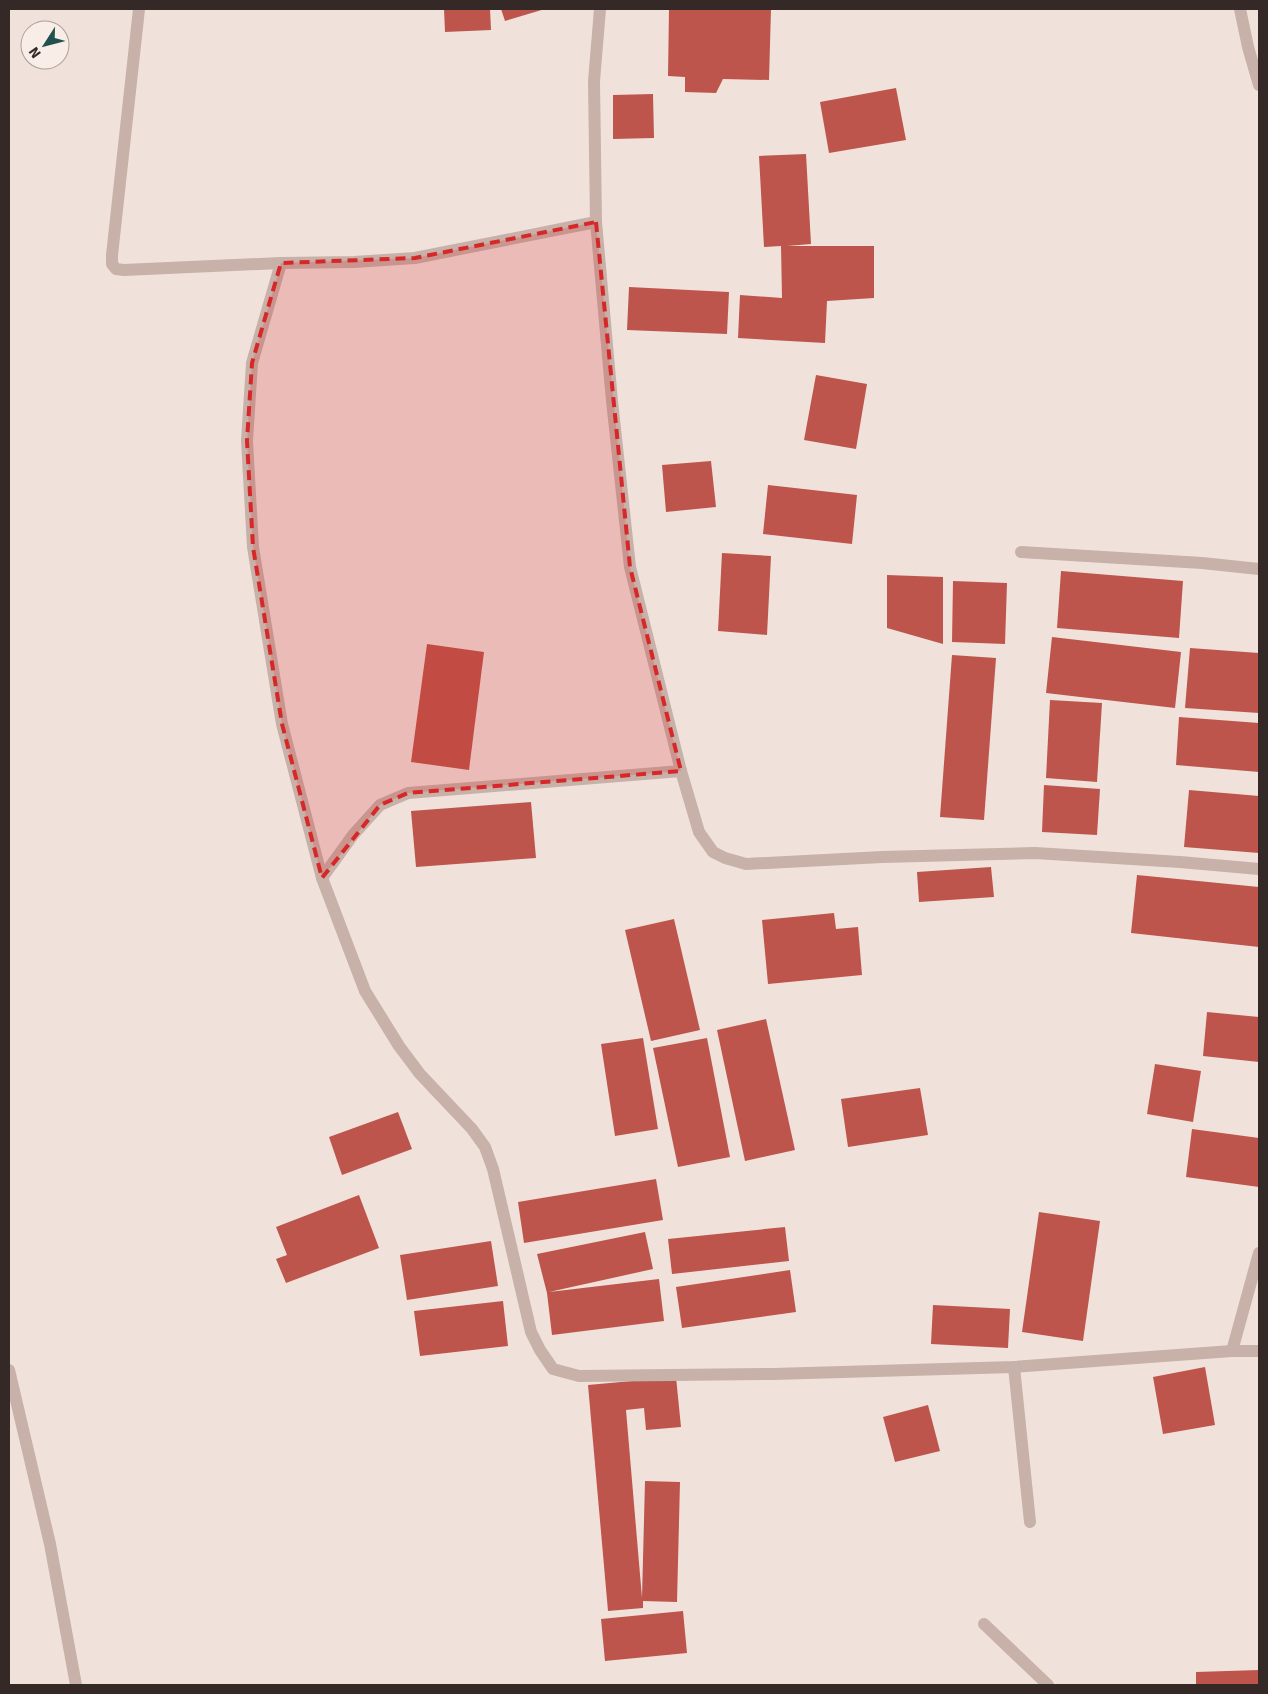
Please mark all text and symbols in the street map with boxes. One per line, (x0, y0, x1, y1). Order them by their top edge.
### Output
north arrow (20, 20, 70, 70)
text: N (25, 43, 45, 61)

